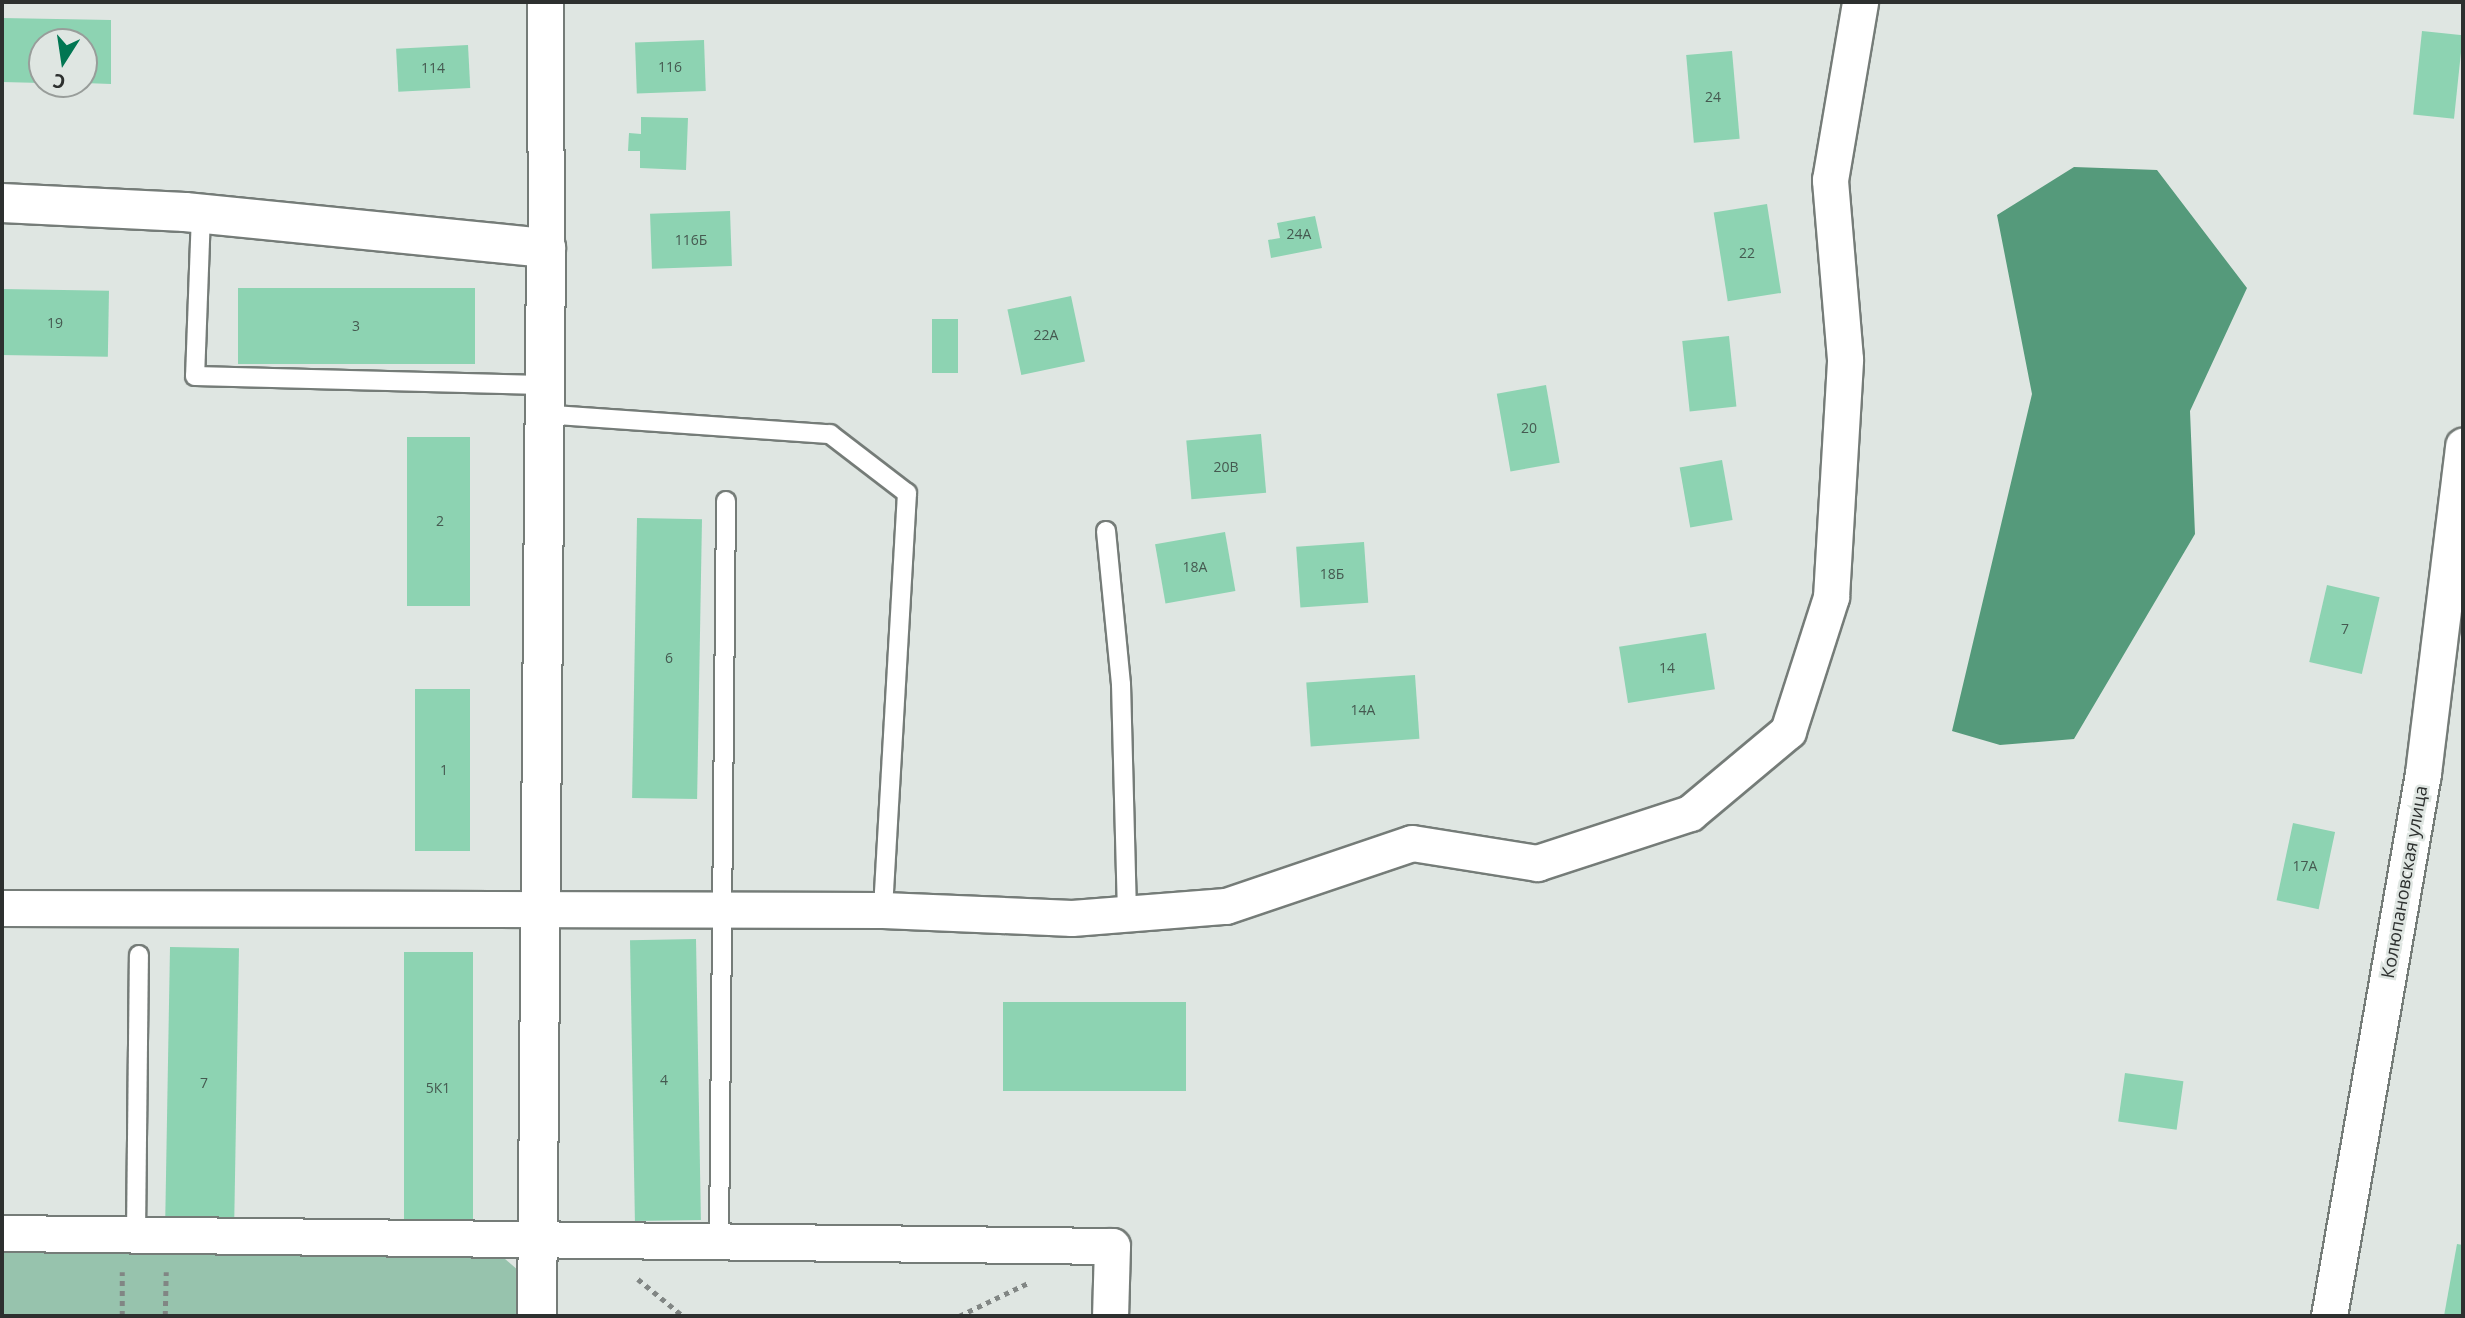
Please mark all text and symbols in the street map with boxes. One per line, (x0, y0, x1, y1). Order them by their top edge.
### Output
north arrow (28, 28, 98, 98)
house number: 116 (658, 59, 682, 75)
house number: 114 (421, 60, 445, 76)
text: С (50, 68, 68, 96)
house number: 24 (1705, 89, 1721, 105)
house number: 24А (1287, 226, 1311, 242)
house number: 116Б (675, 232, 707, 248)
house number: 22 (1739, 245, 1755, 261)
house number: 19 (47, 315, 63, 331)
house number: 3 (352, 318, 360, 334)
house number: 22А (1034, 327, 1058, 343)
house number: 20 (1521, 420, 1537, 436)
house number: 20В (1213, 459, 1239, 475)
house number: 2 (436, 513, 444, 529)
house number: 18А (1183, 559, 1207, 575)
house number: 18Б (1320, 566, 1344, 582)
house number: 7 (2341, 621, 2349, 637)
house number: 6 (665, 650, 673, 666)
house number: 14 (1659, 660, 1675, 676)
house number: 14А (1351, 702, 1375, 718)
house number: 1 (440, 762, 448, 778)
street label: Колюпановская улица (2376, 784, 2432, 980)
house number: 17А (2293, 858, 2317, 874)
house number: 4 (660, 1072, 668, 1088)
house number: 7 (200, 1075, 208, 1091)
house number: 5К1 (426, 1080, 450, 1096)

